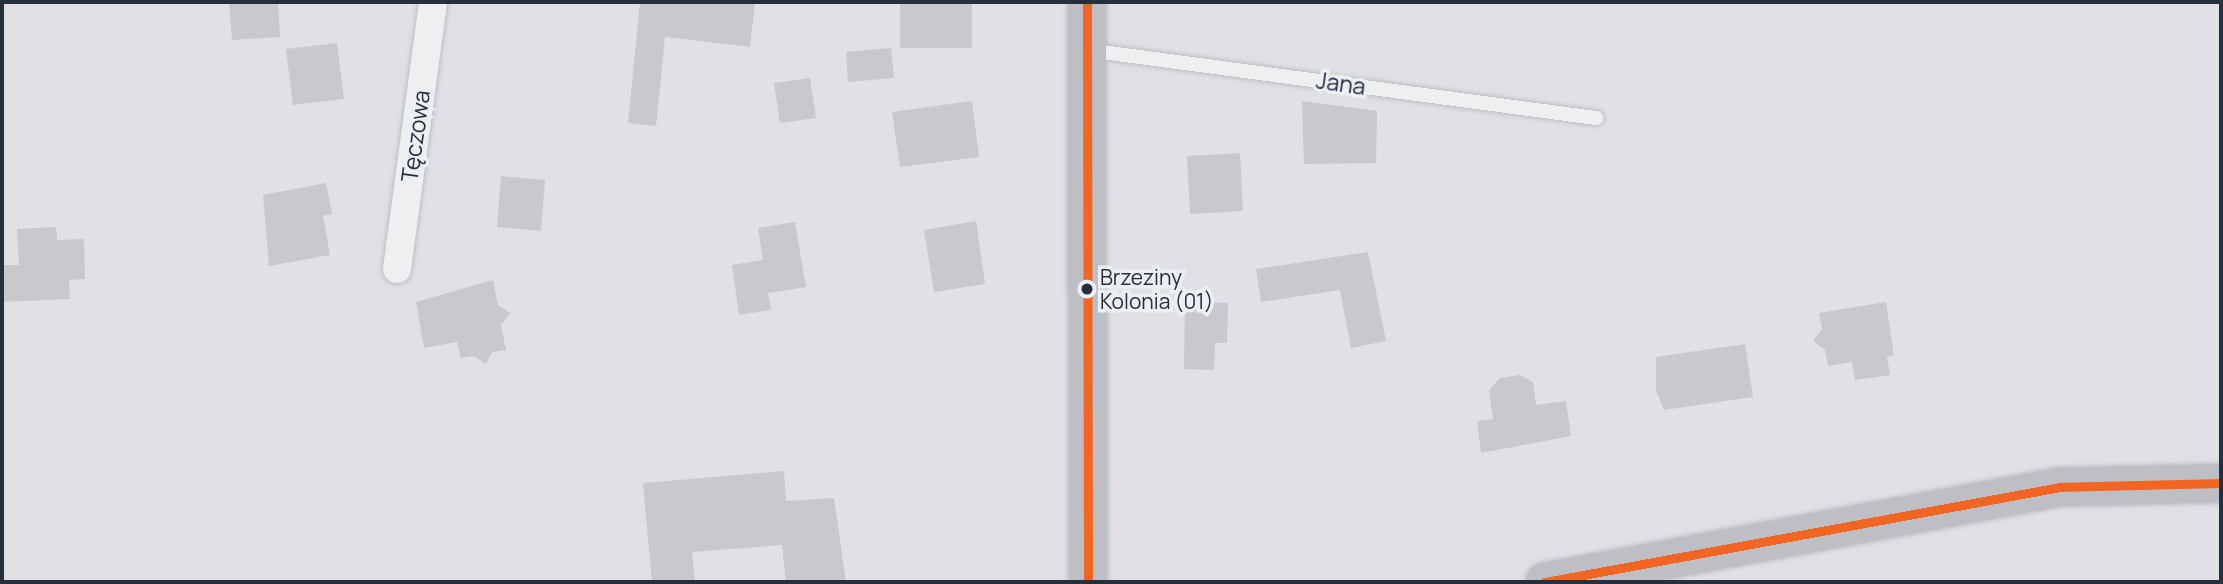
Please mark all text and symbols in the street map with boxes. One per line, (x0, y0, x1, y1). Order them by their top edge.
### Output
street label: Jana (1314, 66, 1368, 100)
street label: Tęczowa (395, 88, 435, 184)
place label: Brzeziny Kolonia (01) (1100, 264, 1214, 314)
marker: Brzeziny Kolonia (01) (1080, 282, 1094, 296)

